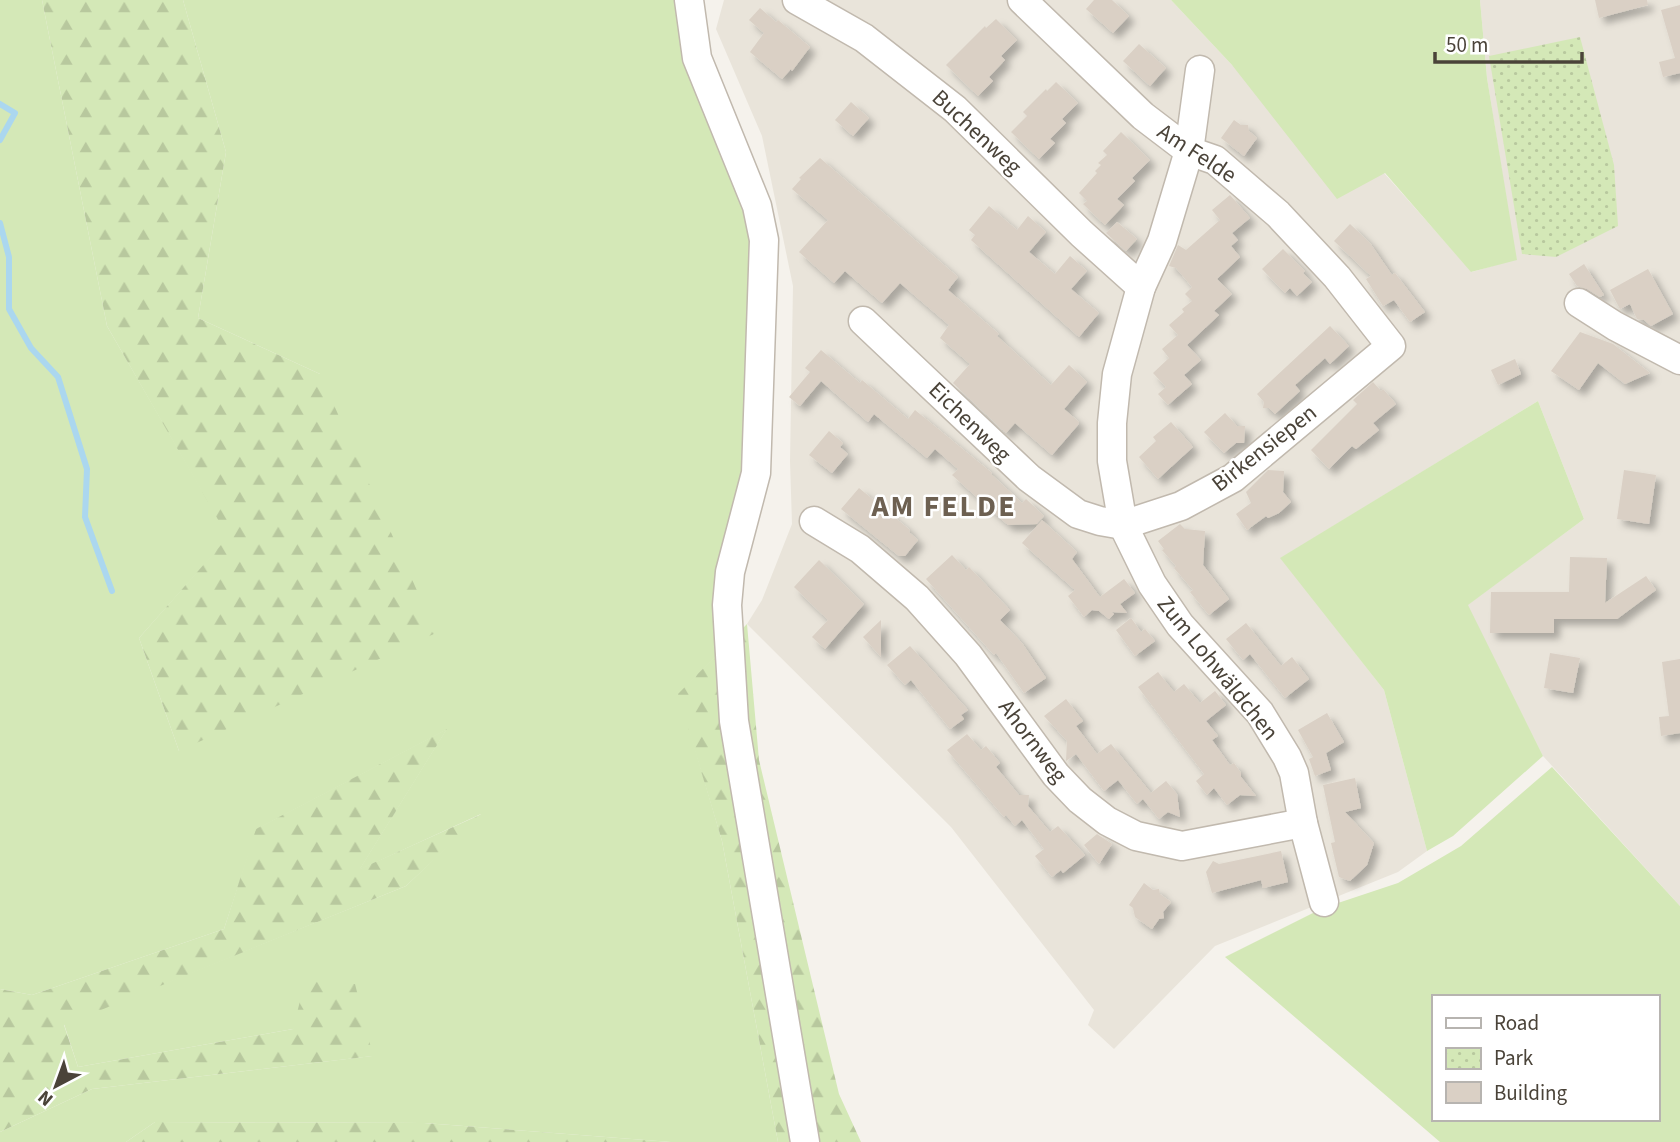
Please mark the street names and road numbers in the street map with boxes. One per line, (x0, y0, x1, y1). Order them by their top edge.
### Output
street label: Buchenweg (925, 82, 1030, 183)
street label: Am Felde (1151, 115, 1243, 191)
street label: Eichenweg (921, 374, 1019, 470)
street label: Birkensiepen (1204, 396, 1324, 500)
street label: Zum Lohwäldchen (1149, 589, 1287, 747)
street label: Ahornweg (991, 692, 1076, 790)

